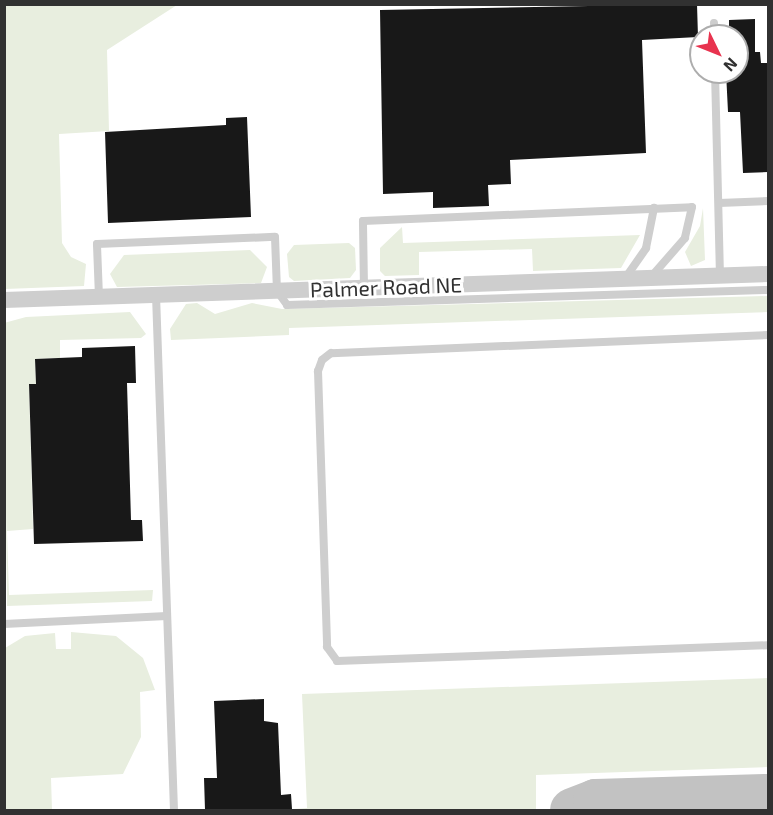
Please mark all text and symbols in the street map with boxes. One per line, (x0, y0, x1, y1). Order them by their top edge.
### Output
north arrow (689, 24, 749, 84)
text: N (720, 55, 742, 76)
street label: Palmer Road NE (309, 272, 463, 302)

